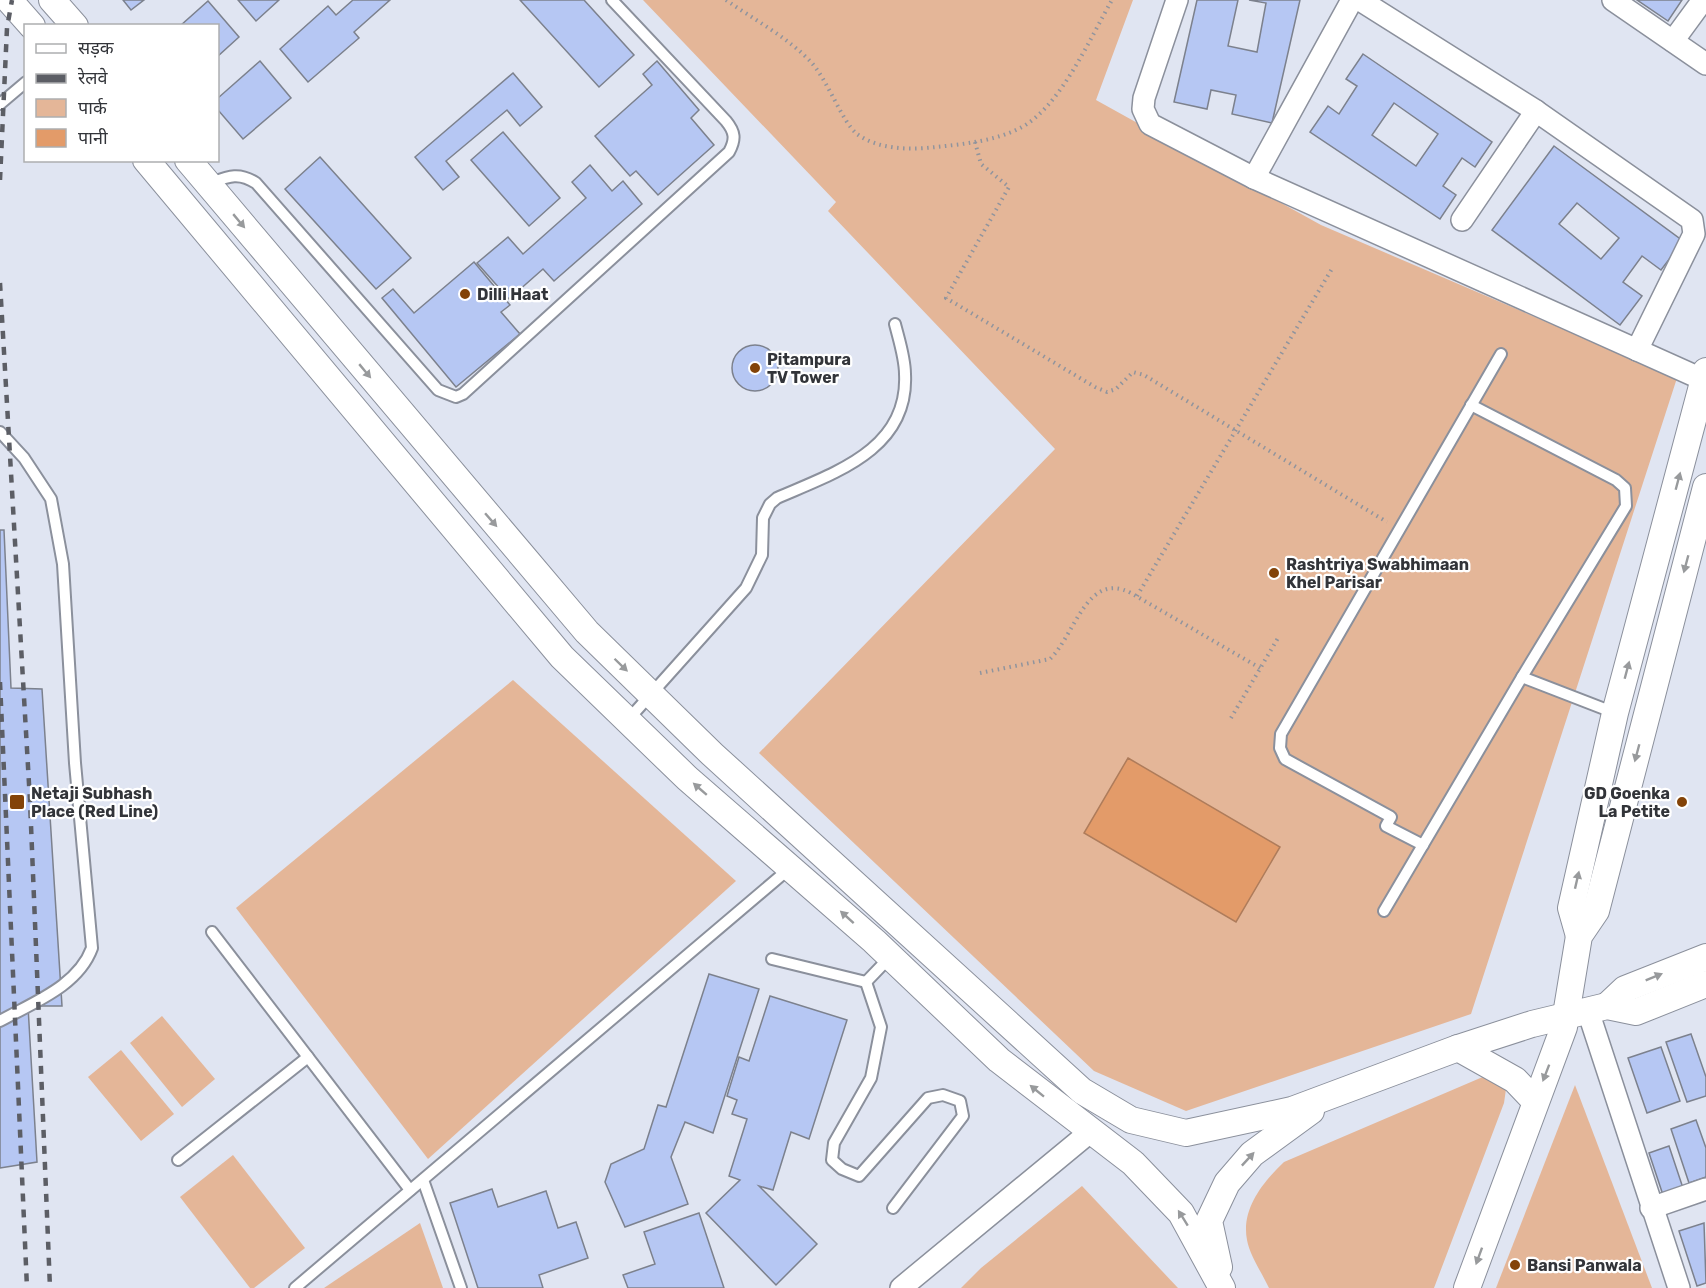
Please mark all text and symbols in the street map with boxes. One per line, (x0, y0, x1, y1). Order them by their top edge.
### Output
legend (24, 24, 219, 162)
text: सड़क (78, 37, 115, 59)
text: रेलवे (77, 67, 109, 89)
text: पार्क (78, 97, 108, 119)
text: पानी (78, 127, 108, 149)
one-way arrow (233, 213, 246, 229)
place label: Dilli Haat (477, 285, 549, 304)
marker: Dilli Haat (458, 287, 472, 301)
place label: Pitampura TV Tower (767, 350, 851, 387)
marker: Pitampura TV Tower (748, 361, 762, 375)
one-way arrow (358, 363, 371, 378)
one-way arrow (1673, 472, 1683, 490)
one-way arrow (484, 512, 498, 527)
place label: Rashtriya Swabhimaan Khel Parisar (1286, 555, 1469, 592)
one-way arrow (1681, 555, 1690, 573)
marker: Rashtriya Swabhimaan Khel Parisar (1267, 566, 1281, 580)
one-way arrow (613, 657, 627, 671)
one-way arrow (1623, 660, 1632, 678)
one-way arrow (1632, 744, 1642, 762)
one-way arrow (693, 783, 708, 796)
place label: Netaji Subhash Place (Red Line) (31, 784, 158, 821)
place label: GD Goenka La Petite (1584, 784, 1670, 821)
marker: Netaji Subhash Place (Red Line) (8, 793, 26, 811)
marker: GD Goenka La Petite (1675, 795, 1689, 809)
one-way arrow (1573, 870, 1582, 889)
one-way arrow (839, 910, 854, 924)
one-way arrow (1645, 972, 1663, 982)
one-way arrow (1541, 1064, 1550, 1082)
one-way arrow (1029, 1084, 1045, 1097)
one-way arrow (1241, 1152, 1255, 1167)
one-way arrow (1178, 1210, 1189, 1227)
one-way arrow (1474, 1247, 1483, 1265)
place label: Bansi Panwala (1527, 1256, 1642, 1275)
marker: Bansi Panwala (1508, 1258, 1522, 1272)

